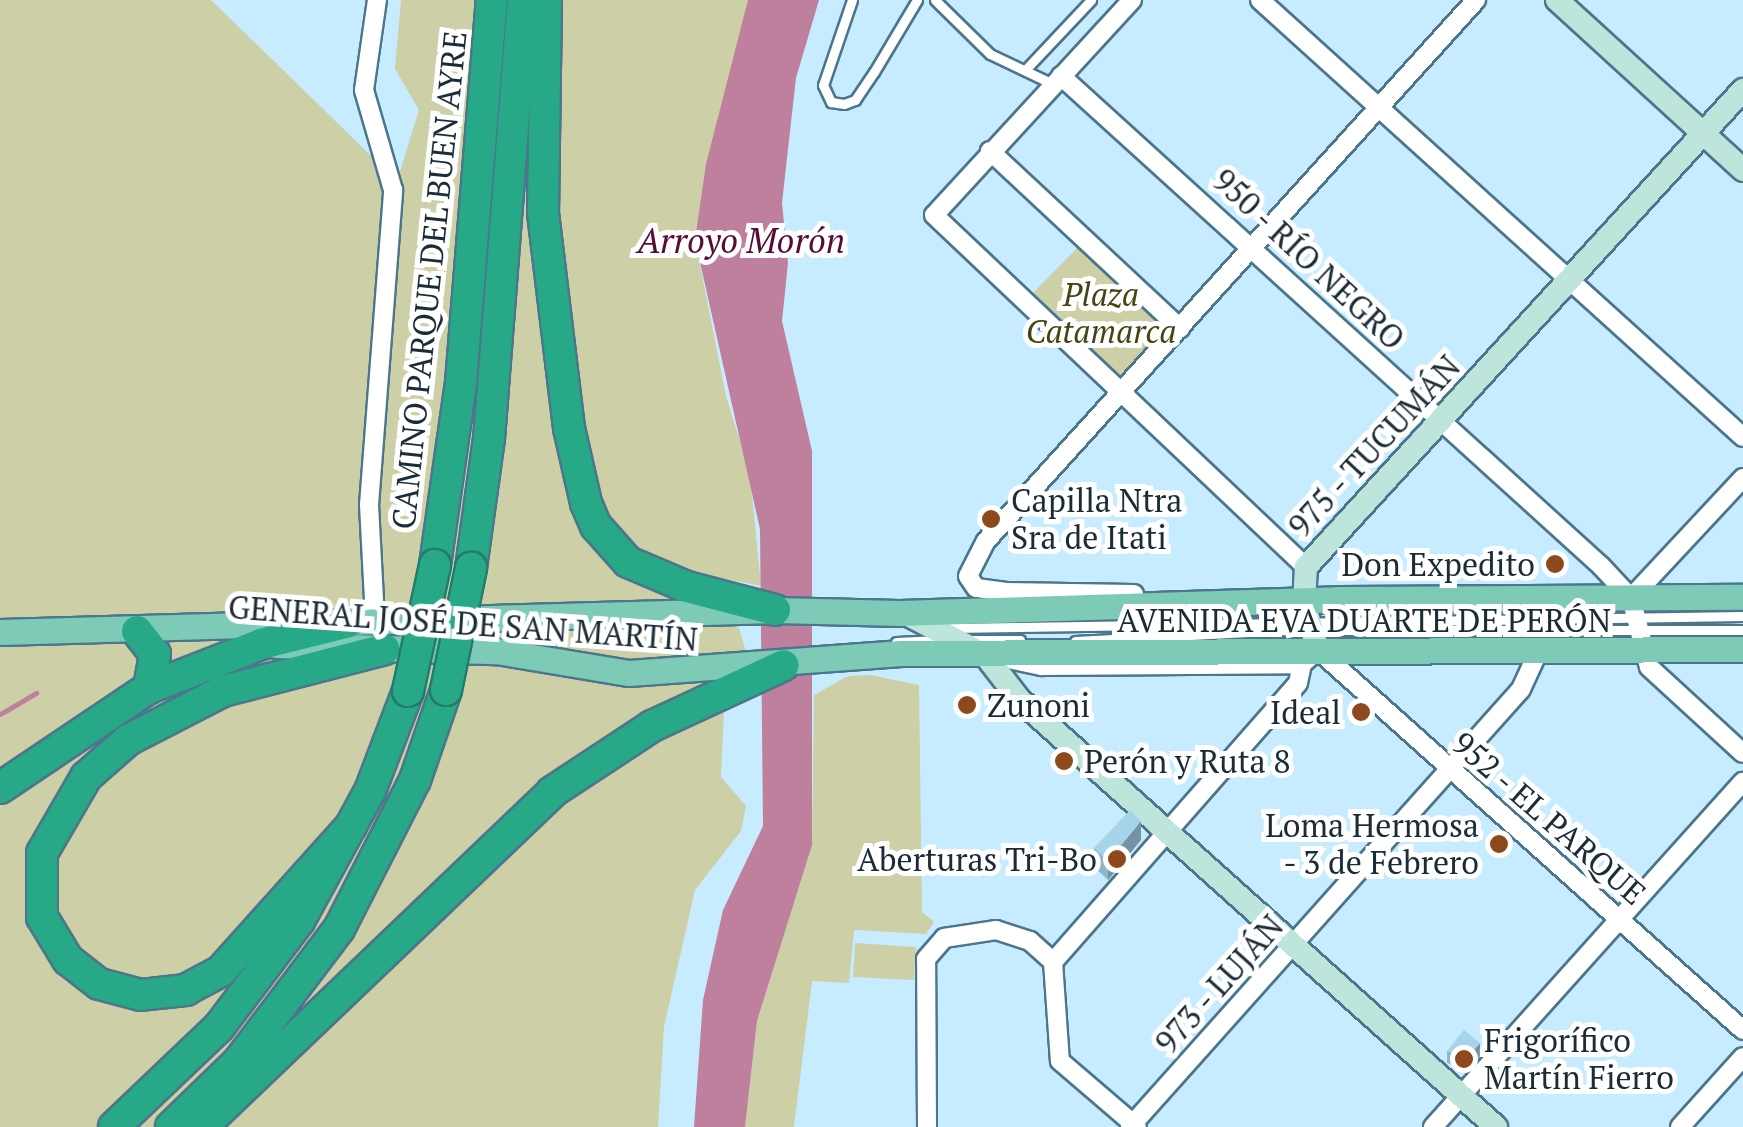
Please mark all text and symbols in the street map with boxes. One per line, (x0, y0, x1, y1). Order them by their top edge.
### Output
street label: CAMINO PARQUE DEL BUEN AYRE (384, 29, 474, 531)
street label: 950 - RÍO NEGRO (1204, 160, 1414, 358)
water label: Arroyo Morón (637, 219, 845, 261)
park label: Plaza Catamarca (1026, 276, 1176, 351)
street label: 975 - TUCUMÁN (1279, 346, 1469, 546)
place label: Capilla Ntra Sra de Itati (1011, 482, 1182, 557)
marker: Capilla Ntra Sra de Itati (980, 508, 1002, 530)
place label: Don Expedito (1341, 545, 1535, 583)
marker: Don Expedito (1544, 553, 1566, 575)
street label: GENERAL JOSÉ DE SAN MARTÍN (227, 587, 699, 659)
street label: AVENIDA EVA DUARTE DE PERÓN (1116, 601, 1612, 639)
place label: Zunoni (987, 686, 1090, 724)
place label: Ideal (1270, 693, 1341, 731)
marker: Zunoni (956, 694, 978, 716)
marker: Ideal (1350, 701, 1372, 723)
street label: 952 - EL PARQUE (1444, 723, 1654, 913)
place label: Perón y Ruta 8 (1084, 742, 1291, 780)
marker: Perón y Ruta 8 (1053, 750, 1075, 772)
place label: Loma Hermosa - 3 de Febrero (1265, 807, 1479, 882)
marker: Loma Hermosa - 3 de Febrero (1488, 833, 1510, 855)
place label: Aberturas Tri-Bo (857, 840, 1097, 878)
marker: Aberturas Tri-Bo (1106, 848, 1128, 870)
street label: 973 - LUJÁN (1146, 906, 1292, 1062)
place label: Frigorífico Martín Fierro (1484, 1022, 1674, 1097)
marker: Frigorífico Martín Fierro (1453, 1048, 1475, 1070)

